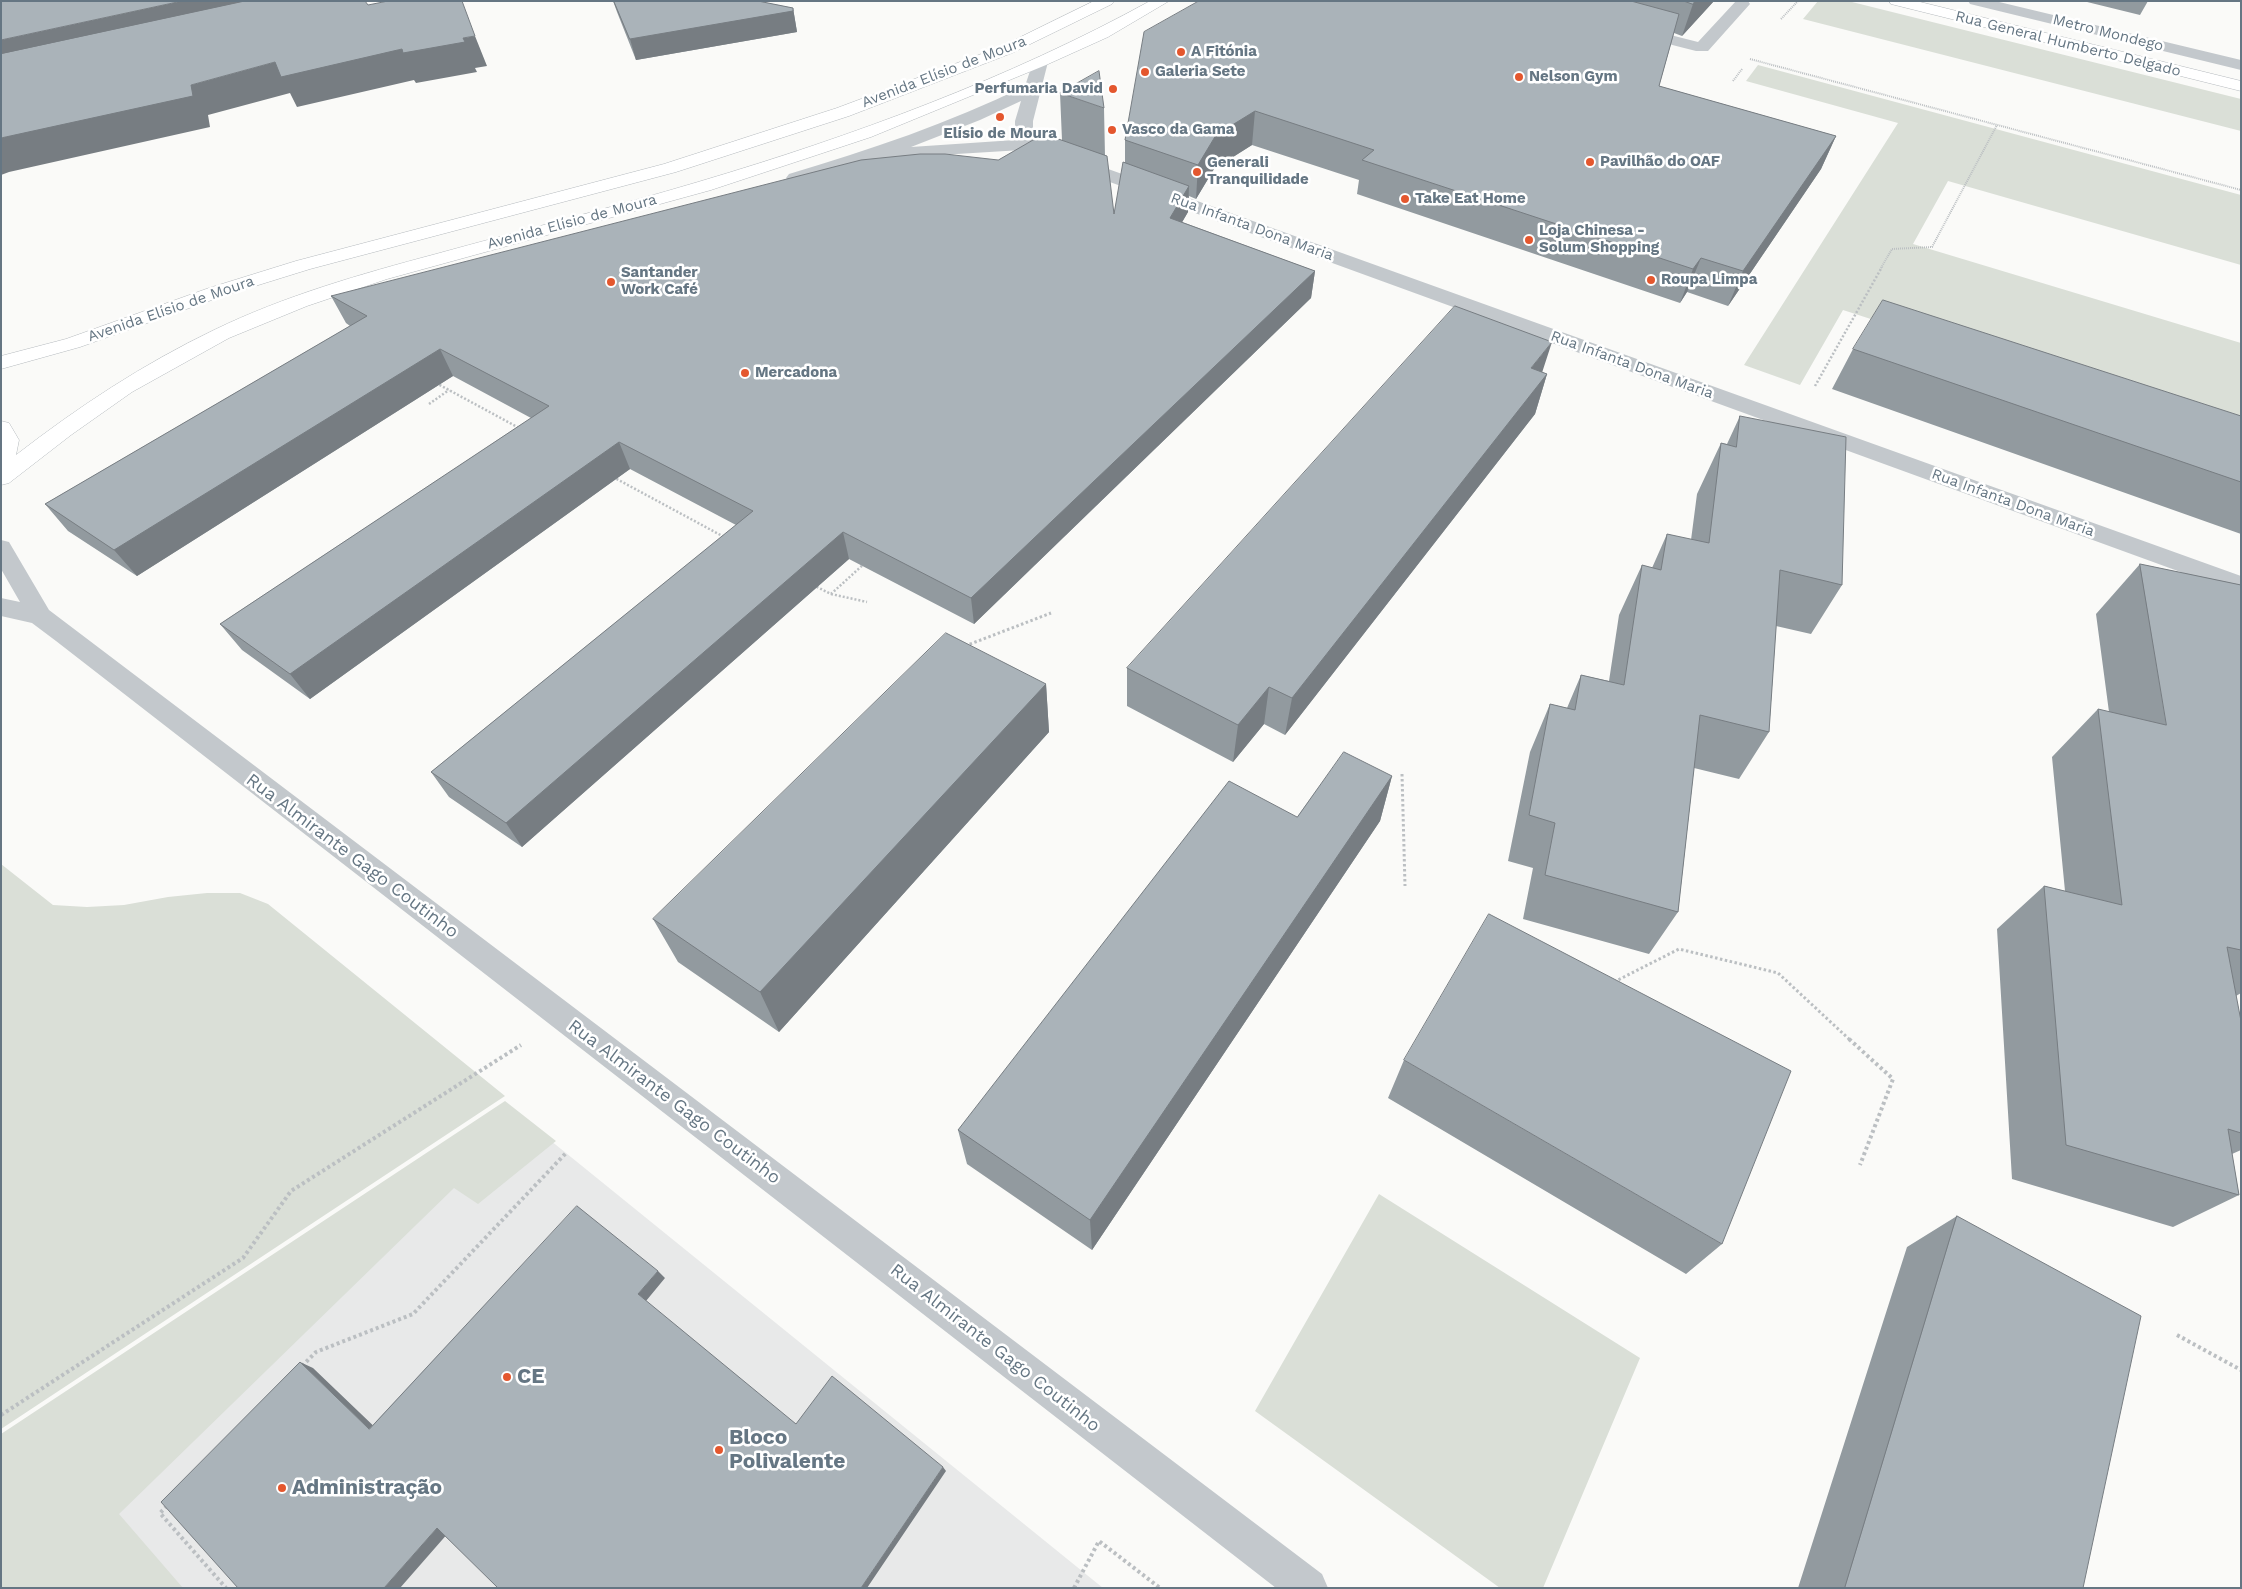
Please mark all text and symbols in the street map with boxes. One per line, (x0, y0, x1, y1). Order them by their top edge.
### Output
street label: Rua General Humberto Delgado (1953, 7, 2183, 81)
street label: Metro Mondego (2051, 11, 2165, 55)
street label: Avenida Elísio de Moura (859, 32, 1029, 112)
place label: A Fitónia (1191, 43, 1257, 61)
marker: A Fitónia (1175, 46, 1187, 58)
place label: Galeria Sete (1155, 63, 1245, 81)
marker: Galeria Sete (1139, 66, 1151, 78)
place label: Nelson Gym (1529, 68, 1618, 86)
marker: Nelson Gym (1513, 71, 1525, 83)
place label: Perfumaria David (975, 80, 1103, 98)
marker: Perfumaria David (1107, 83, 1119, 95)
marker: Elísio de Moura (994, 111, 1006, 123)
place label: Vasco da Gama (1122, 121, 1234, 139)
marker: Vasco da Gama (1106, 124, 1118, 136)
place label: Elísio de Moura (943, 125, 1057, 143)
place label: Pavilhão do OAF (1600, 153, 1720, 171)
place label: Generali Tranquilidade (1207, 154, 1309, 189)
marker: Pavilhão do OAF (1584, 156, 1596, 168)
marker: Generali Tranquilidade (1191, 166, 1203, 178)
street label: Rua Infanta Dona Maria (1168, 189, 1336, 265)
place label: Take Eat Home (1415, 190, 1526, 208)
street label: Avenida Elísio de Moura (485, 191, 659, 253)
marker: Take Eat Home (1399, 193, 1411, 205)
place label: Loja Chinesa - Solum Shopping (1539, 222, 1659, 257)
marker: Loja Chinesa - Solum Shopping (1523, 234, 1535, 246)
place label: Santander Work Café (621, 264, 698, 299)
place label: Roupa Limpa (1661, 271, 1757, 289)
street label: Avenida Elísio de Moura (85, 272, 257, 346)
marker: Roupa Limpa (1645, 274, 1657, 286)
marker: Santander Work Café (605, 276, 617, 288)
street label: Rua Infanta Dona Maria (1548, 327, 1716, 403)
place label: Mercadona (755, 364, 837, 382)
marker: Mercadona (739, 367, 751, 379)
street label: Rua Infanta Dona Maria (1929, 465, 2097, 541)
street label: Rua Almirante Gago Coutinho (242, 769, 462, 943)
street label: Rua Almirante Gago Coutinho (564, 1015, 784, 1189)
street label: Rua Almirante Gago Coutinho (886, 1259, 1104, 1437)
place label: CE (517, 1364, 545, 1390)
marker: CE (501, 1371, 513, 1383)
place label: Bloco Polivalente (729, 1425, 845, 1475)
marker: Bloco Polivalente (713, 1444, 725, 1456)
place label: Administração (292, 1475, 442, 1501)
marker: Administração (276, 1482, 288, 1494)

